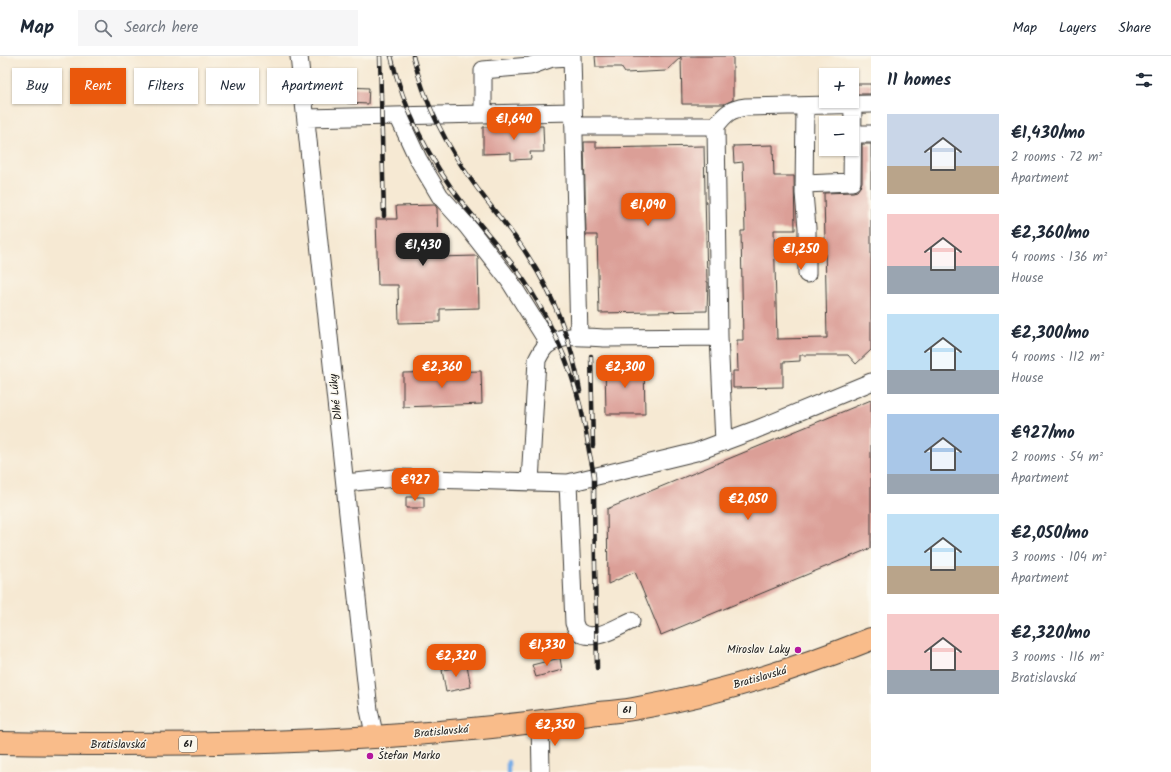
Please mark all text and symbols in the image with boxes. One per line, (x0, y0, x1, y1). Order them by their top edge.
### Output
search box (78, 10, 358, 46)
text: Map (20, 13, 54, 43)
text: Search here (124, 16, 198, 40)
icon: search (92, 17, 114, 39)
text: Map (1013, 17, 1037, 39)
text: Layers (1059, 17, 1097, 39)
text: Share (1119, 17, 1151, 39)
text: 11 homes (887, 67, 951, 94)
chip: Buy (12, 68, 62, 104)
chip: Rent (70, 68, 126, 104)
chip: Filters (134, 68, 198, 104)
chip: New (206, 68, 259, 104)
chip: Apartment (267, 68, 357, 104)
map controls (819, 68, 859, 156)
button: + (819, 68, 859, 108)
icon: filters (1133, 69, 1155, 91)
pin: €1,640 (481, 107, 547, 141)
text: €1,640 (496, 109, 532, 130)
button: − (819, 116, 859, 156)
text: €1,430/mo (1011, 120, 1085, 147)
icon: home (919, 130, 967, 178)
text: 2 rooms · 72 m² (1011, 147, 1102, 168)
text: Apartment (1011, 168, 1069, 189)
pin: €1,090 (615, 193, 681, 227)
text: €1,090 (630, 195, 666, 216)
text: €2,360/mo (1011, 220, 1090, 247)
icon: home (919, 230, 967, 278)
pin: €1,430 (390, 233, 456, 267)
text: €1,430 (405, 235, 441, 256)
pin: €1,250 (768, 237, 834, 271)
text: €1,250 (783, 239, 819, 260)
text: 4 rooms · 136 m² (1011, 247, 1107, 268)
text: House (1011, 268, 1043, 289)
text: €2,300/mo (1011, 320, 1089, 347)
icon: home (919, 330, 967, 378)
text: 4 rooms · 112 m² (1011, 347, 1104, 368)
pin: €2,360 (409, 355, 475, 389)
pin: €2,300 (592, 355, 658, 389)
text: €2,360 (422, 357, 462, 378)
text: €2,300 (605, 357, 645, 378)
text: House (1011, 368, 1043, 389)
street label: Dlhé Lúky (325, 372, 347, 421)
text: €927/mo (1011, 420, 1075, 447)
icon: home (919, 430, 967, 478)
text: 2 rooms · 54 m² (1011, 447, 1103, 468)
pin: €927 (391, 468, 439, 502)
text: Apartment (1011, 468, 1069, 489)
text: €927 (401, 470, 429, 491)
pin: €2,050 (715, 487, 781, 521)
text: €2,050 (728, 489, 768, 510)
text: €2,050/mo (1011, 520, 1089, 547)
icon: home (919, 530, 967, 578)
text: 3 rooms · 104 m² (1011, 547, 1106, 568)
text: Apartment (1011, 568, 1069, 589)
text: €2,320/mo (1011, 620, 1091, 647)
icon: home (919, 630, 967, 678)
pin: €1,330 (514, 633, 580, 667)
text: €1,330 (529, 635, 565, 656)
place label: Miroslav Laky (727, 641, 791, 659)
pin: €2,320 (423, 644, 489, 678)
marker: Miroslav Laky (793, 645, 803, 655)
text: €2,320 (436, 646, 476, 667)
text: 3 rooms · 116 m² (1011, 647, 1104, 668)
street label: Bratislavská (731, 661, 791, 694)
text: Bratislavská (1011, 668, 1076, 689)
road number: 61 (618, 702, 636, 718)
pin: €2,350 (522, 713, 588, 747)
text: €2,350 (535, 715, 575, 736)
street label: Bratislavská (413, 720, 471, 743)
street label: Bratislavská (91, 736, 147, 754)
road number: 61 (179, 736, 197, 752)
place label: Štefan Marko (378, 747, 440, 765)
marker: Štefan Marko (365, 751, 375, 761)

